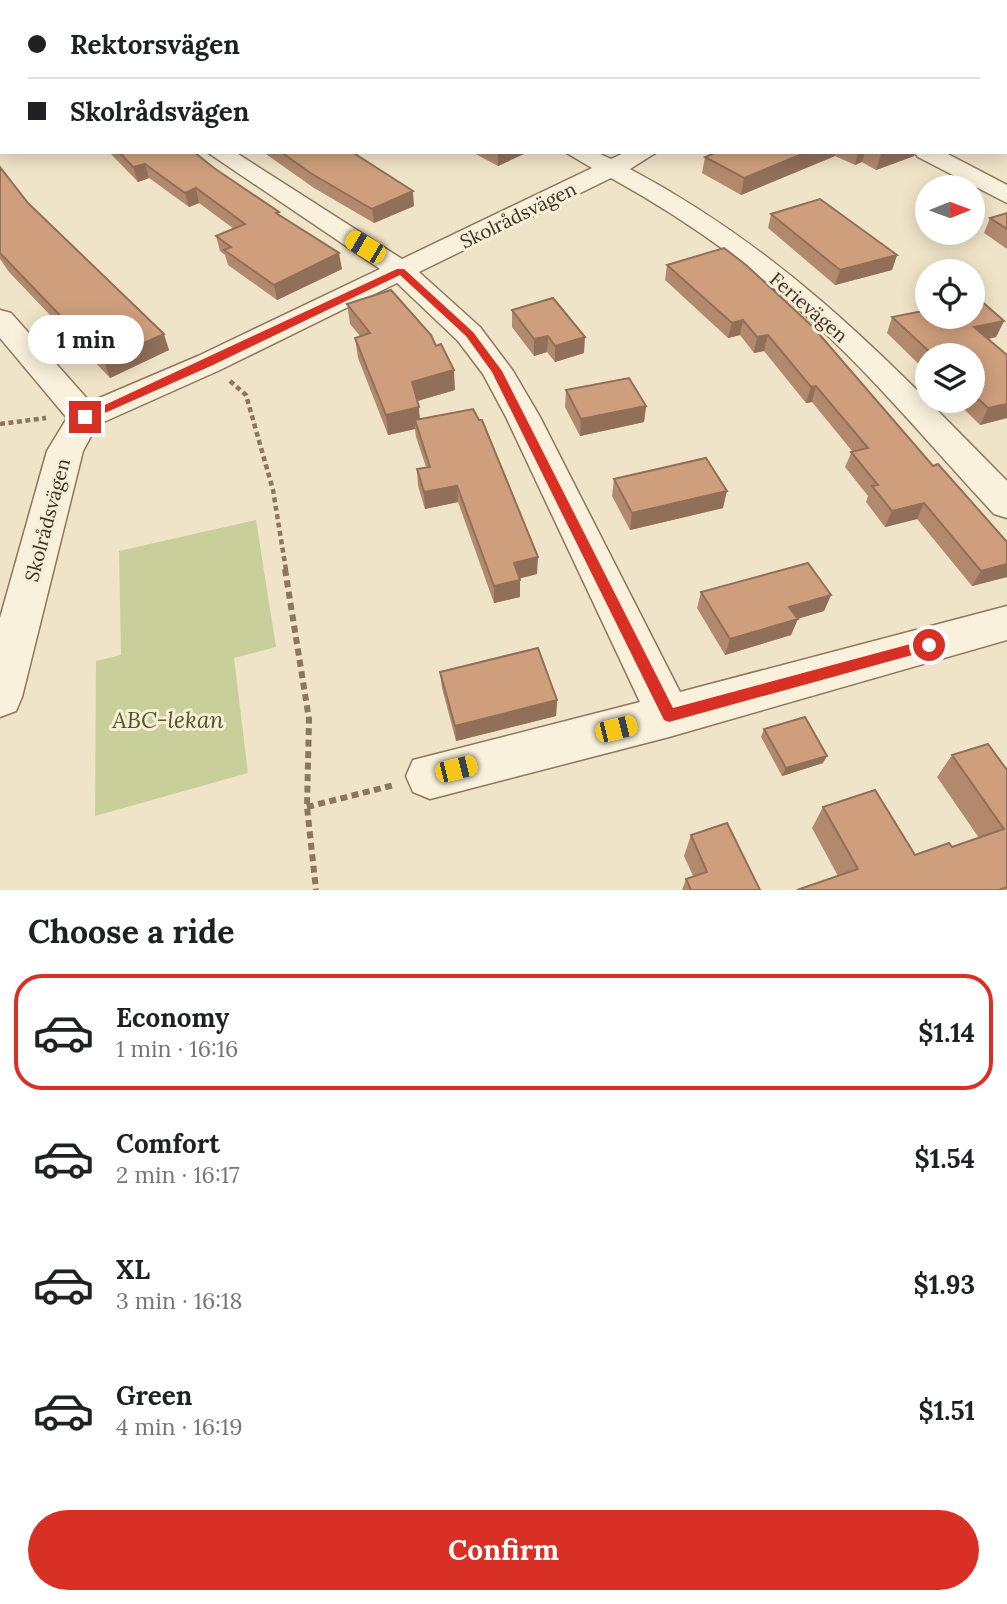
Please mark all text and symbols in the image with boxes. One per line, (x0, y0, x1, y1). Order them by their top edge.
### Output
text: Rektorsvägen (70, 28, 240, 61)
text: Skolrådsvägen (70, 95, 249, 128)
north arrow (915, 175, 985, 245)
map controls (915, 175, 985, 413)
street label: Skolrådsvägen (456, 176, 580, 254)
car (342, 227, 389, 267)
button: locate (915, 259, 985, 329)
street label: Ferievägen (765, 267, 853, 347)
callout: 1 min (27, 316, 143, 364)
text: 1 min (57, 325, 115, 354)
button: layers (915, 343, 985, 413)
route end (69, 401, 101, 433)
street label: Skolrådsvägen (19, 456, 75, 584)
route start (913, 629, 945, 661)
park label: ABC-lekan (111, 705, 224, 734)
car (594, 714, 639, 744)
car (434, 754, 479, 784)
text: Choose a ride (28, 911, 235, 952)
icon: car (32, 1001, 95, 1064)
text: Economy (116, 1001, 229, 1034)
text: $1.14 (918, 1016, 975, 1049)
text: 1 min · 16:16 (116, 1034, 238, 1063)
icon: car (32, 1127, 95, 1190)
text: Comfort (116, 1127, 220, 1160)
text: $1.54 (915, 1142, 975, 1175)
text: 2 min · 16:17 (116, 1160, 240, 1189)
icon: car (32, 1253, 95, 1316)
text: XL (116, 1253, 150, 1286)
text: $1.93 (914, 1268, 975, 1301)
text: 3 min · 16:18 (116, 1286, 242, 1315)
icon: car (32, 1379, 95, 1442)
text: Green (116, 1379, 192, 1412)
text: $1.51 (919, 1394, 975, 1427)
text: 4 min · 16:19 (116, 1412, 242, 1441)
button: Confirm (28, 1510, 979, 1590)

